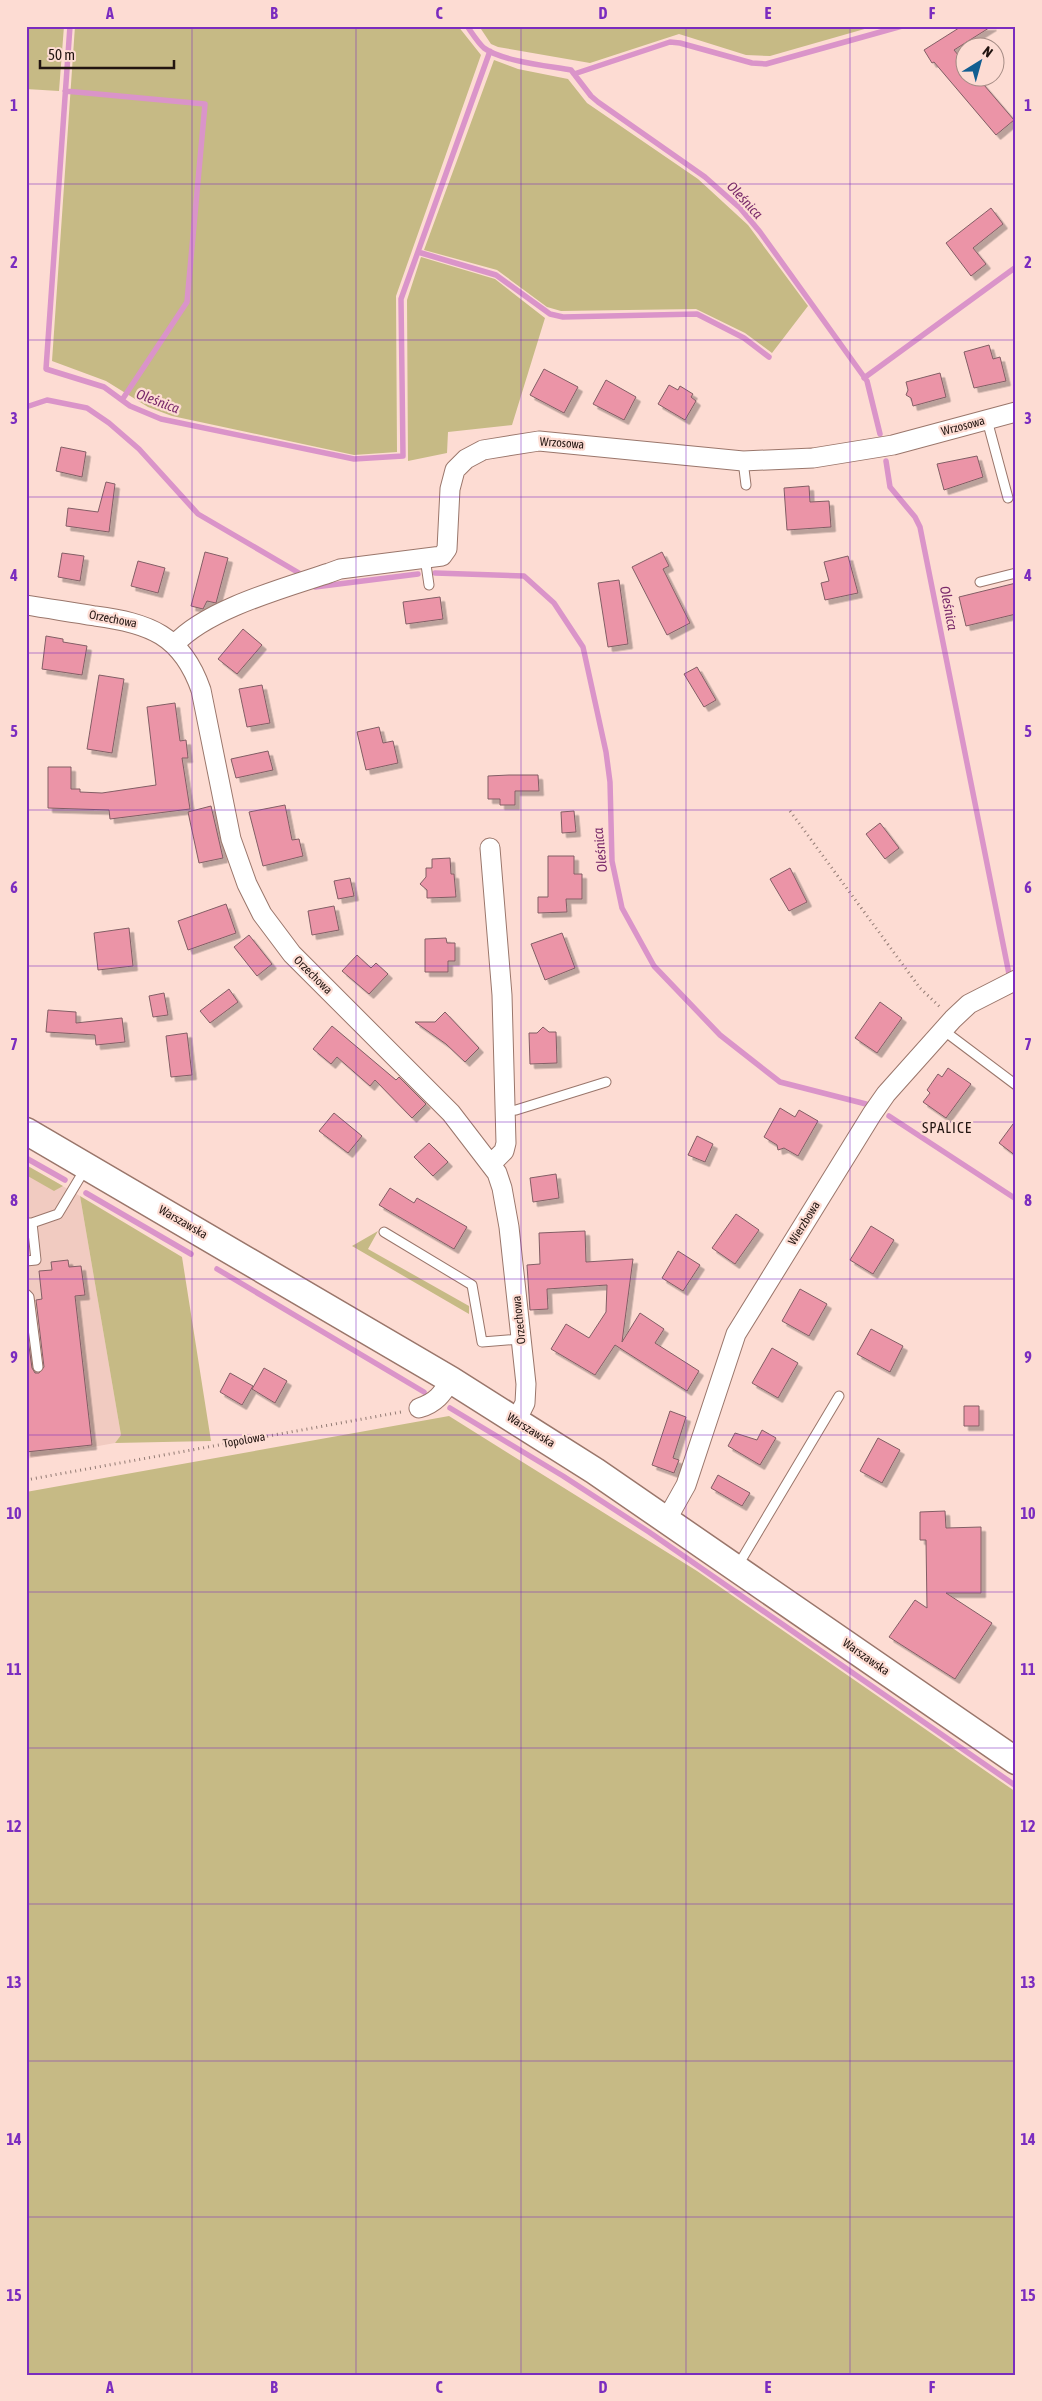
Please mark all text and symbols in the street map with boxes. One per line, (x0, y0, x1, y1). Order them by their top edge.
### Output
text: A (105, 4, 114, 22)
text: B (270, 4, 278, 22)
text: C (435, 4, 443, 22)
text: D (599, 4, 608, 22)
text: E (765, 4, 772, 22)
text: F (929, 4, 936, 22)
scale bar (40, 38, 174, 70)
north arrow (954, 38, 1004, 88)
text: N (980, 43, 996, 60)
text: 50 m (48, 46, 75, 63)
text: 1 (10, 96, 18, 114)
text: 1 (1024, 96, 1032, 114)
water label: Oleśnica (724, 178, 766, 222)
text: 2 (10, 253, 18, 271)
text: 2 (1024, 253, 1032, 271)
water label: Oleśnica (134, 386, 182, 417)
text: 3 (10, 409, 18, 427)
text: 3 (1024, 409, 1032, 427)
street label: Wrzosowa (940, 413, 986, 439)
street label: Wrzosowa (539, 434, 585, 452)
text: 4 (9, 566, 18, 584)
text: 4 (1023, 566, 1032, 584)
water label: Oleśnica (937, 585, 961, 632)
street label: Orzechowa (88, 607, 138, 631)
text: 5 (10, 722, 18, 740)
text: 5 (1024, 722, 1032, 740)
water label: Oleśnica (590, 826, 610, 873)
text: 6 (10, 878, 18, 896)
text: 6 (1024, 878, 1032, 896)
street label: Orzechowa (291, 953, 335, 997)
text: 7 (10, 1035, 18, 1053)
text: 7 (1024, 1035, 1032, 1053)
district label: SPALICE (922, 1119, 972, 1136)
text: 8 (10, 1191, 18, 1209)
text: 8 (1024, 1191, 1032, 1209)
street label: Wierzbowa (785, 1199, 823, 1247)
street label: Warszawska (156, 1202, 210, 1242)
street label: Orzechowa (510, 1295, 528, 1345)
text: 9 (10, 1348, 18, 1366)
text: 9 (1024, 1348, 1032, 1366)
street label: Warszawska (504, 1410, 558, 1450)
street label: Topolowa (222, 1429, 266, 1451)
text: 10 (6, 1504, 22, 1522)
text: 10 (1020, 1504, 1036, 1522)
street label: Warszawska (840, 1636, 892, 1678)
text: 11 (6, 1660, 22, 1678)
text: 11 (1020, 1660, 1036, 1678)
text: 12 (6, 1817, 22, 1835)
text: 12 (1020, 1817, 1036, 1835)
text: 13 (6, 1973, 22, 1991)
text: 13 (1020, 1973, 1036, 1991)
text: 14 (6, 2130, 22, 2148)
text: 14 (1020, 2130, 1036, 2148)
text: 15 (6, 2286, 22, 2304)
text: 15 (1020, 2286, 1036, 2304)
text: A (105, 2378, 114, 2396)
text: B (270, 2378, 278, 2396)
text: C (435, 2378, 443, 2396)
text: D (599, 2378, 608, 2396)
text: E (765, 2378, 772, 2396)
text: F (929, 2378, 936, 2396)

